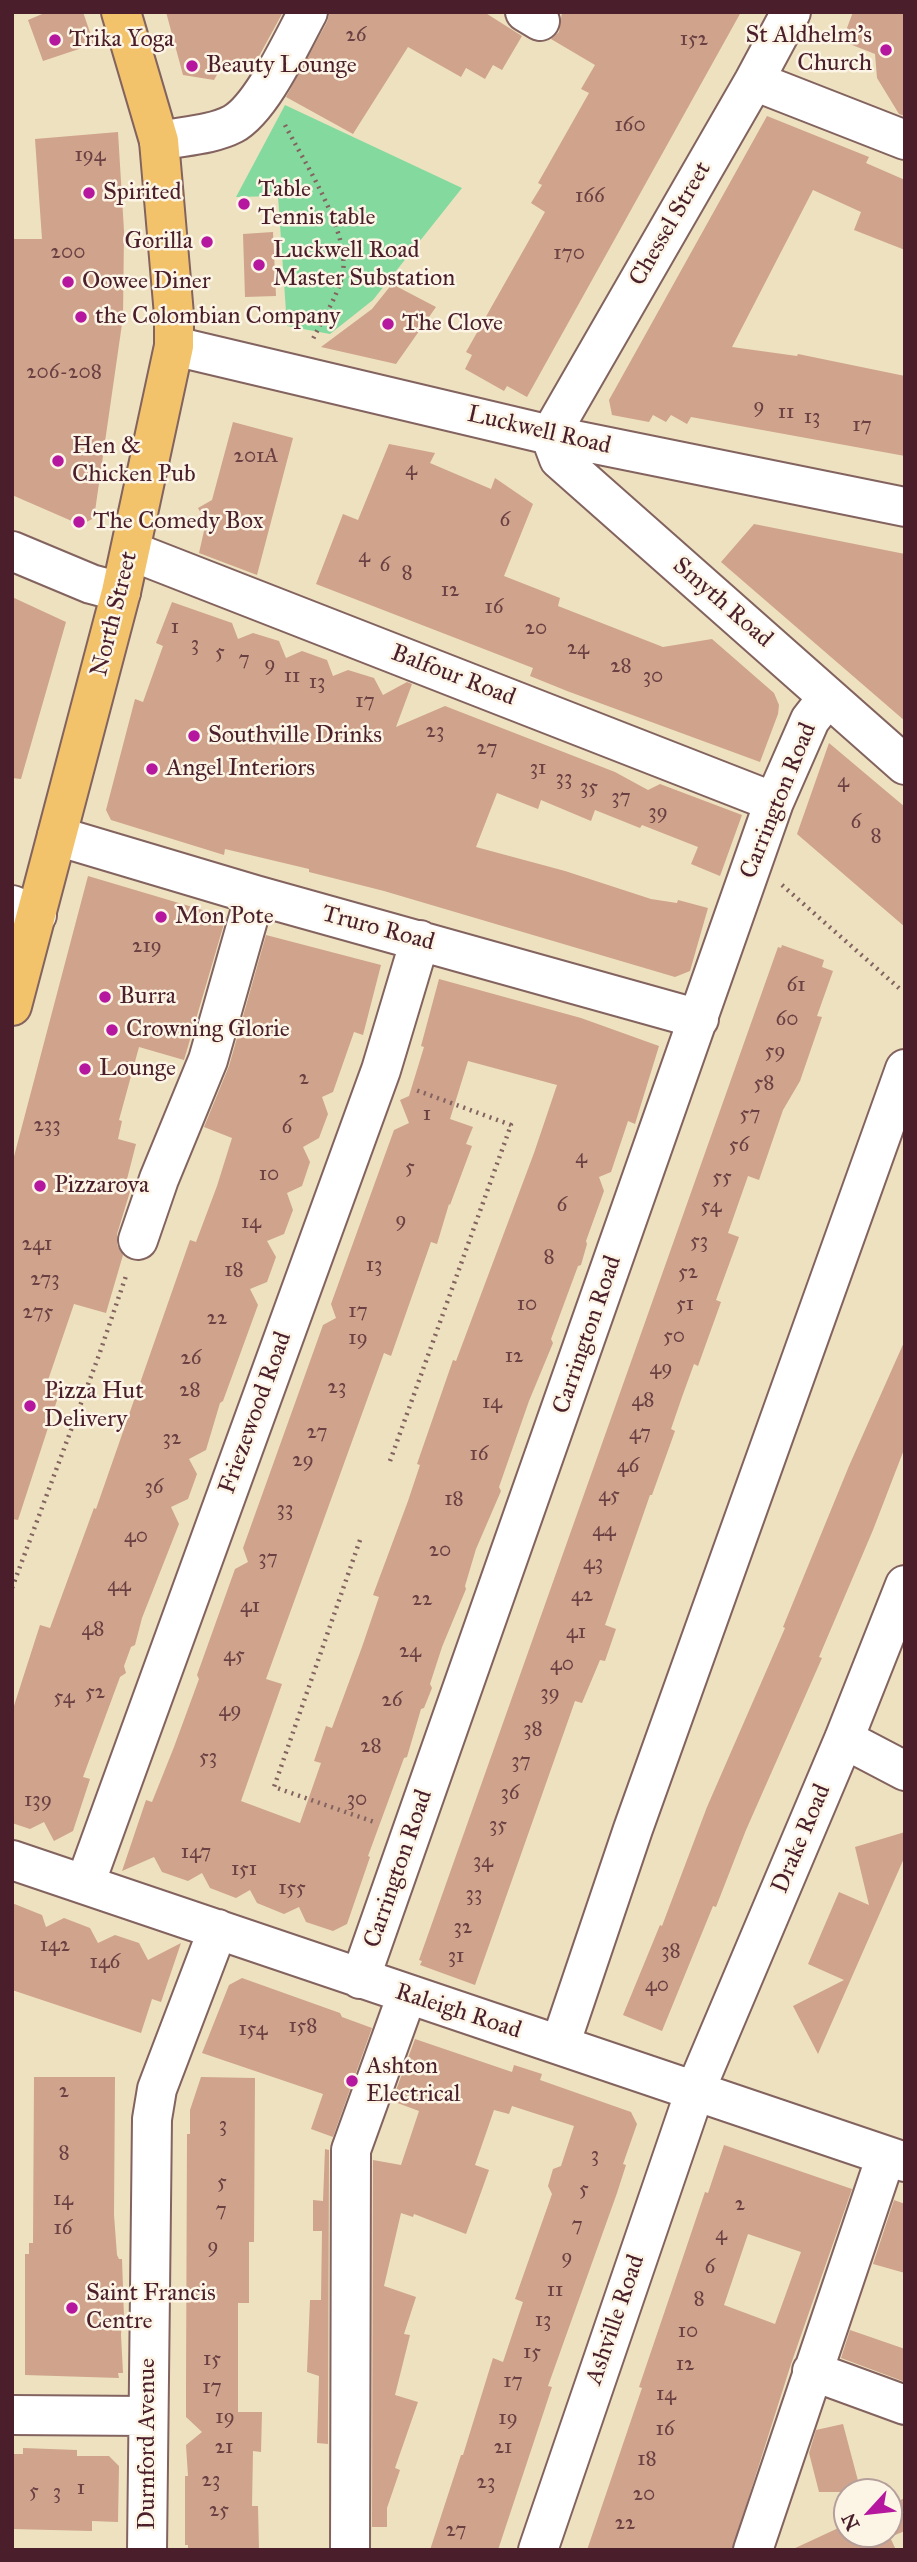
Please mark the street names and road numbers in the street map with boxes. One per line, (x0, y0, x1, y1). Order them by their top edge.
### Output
street label: Chessel Street (624, 157, 718, 291)
street label: Luckwell Road (464, 400, 614, 462)
street label: North Street (86, 549, 144, 679)
street label: Smyth Road (666, 552, 778, 654)
street label: Balfour Road (387, 639, 519, 713)
street label: Carrington Road (735, 719, 823, 883)
street label: Truro Road (319, 900, 437, 958)
street label: Carrington Road (547, 1252, 629, 1418)
street label: Friezewood Road (213, 1328, 299, 1498)
street label: Drake Road (766, 1780, 838, 1898)
street label: Carrington Road (358, 1786, 440, 1952)
street label: Raleigh Road (391, 1978, 525, 2046)
street label: Ashville Road (580, 2251, 652, 2389)
street label: Durnford Avenue (134, 2358, 162, 2530)

